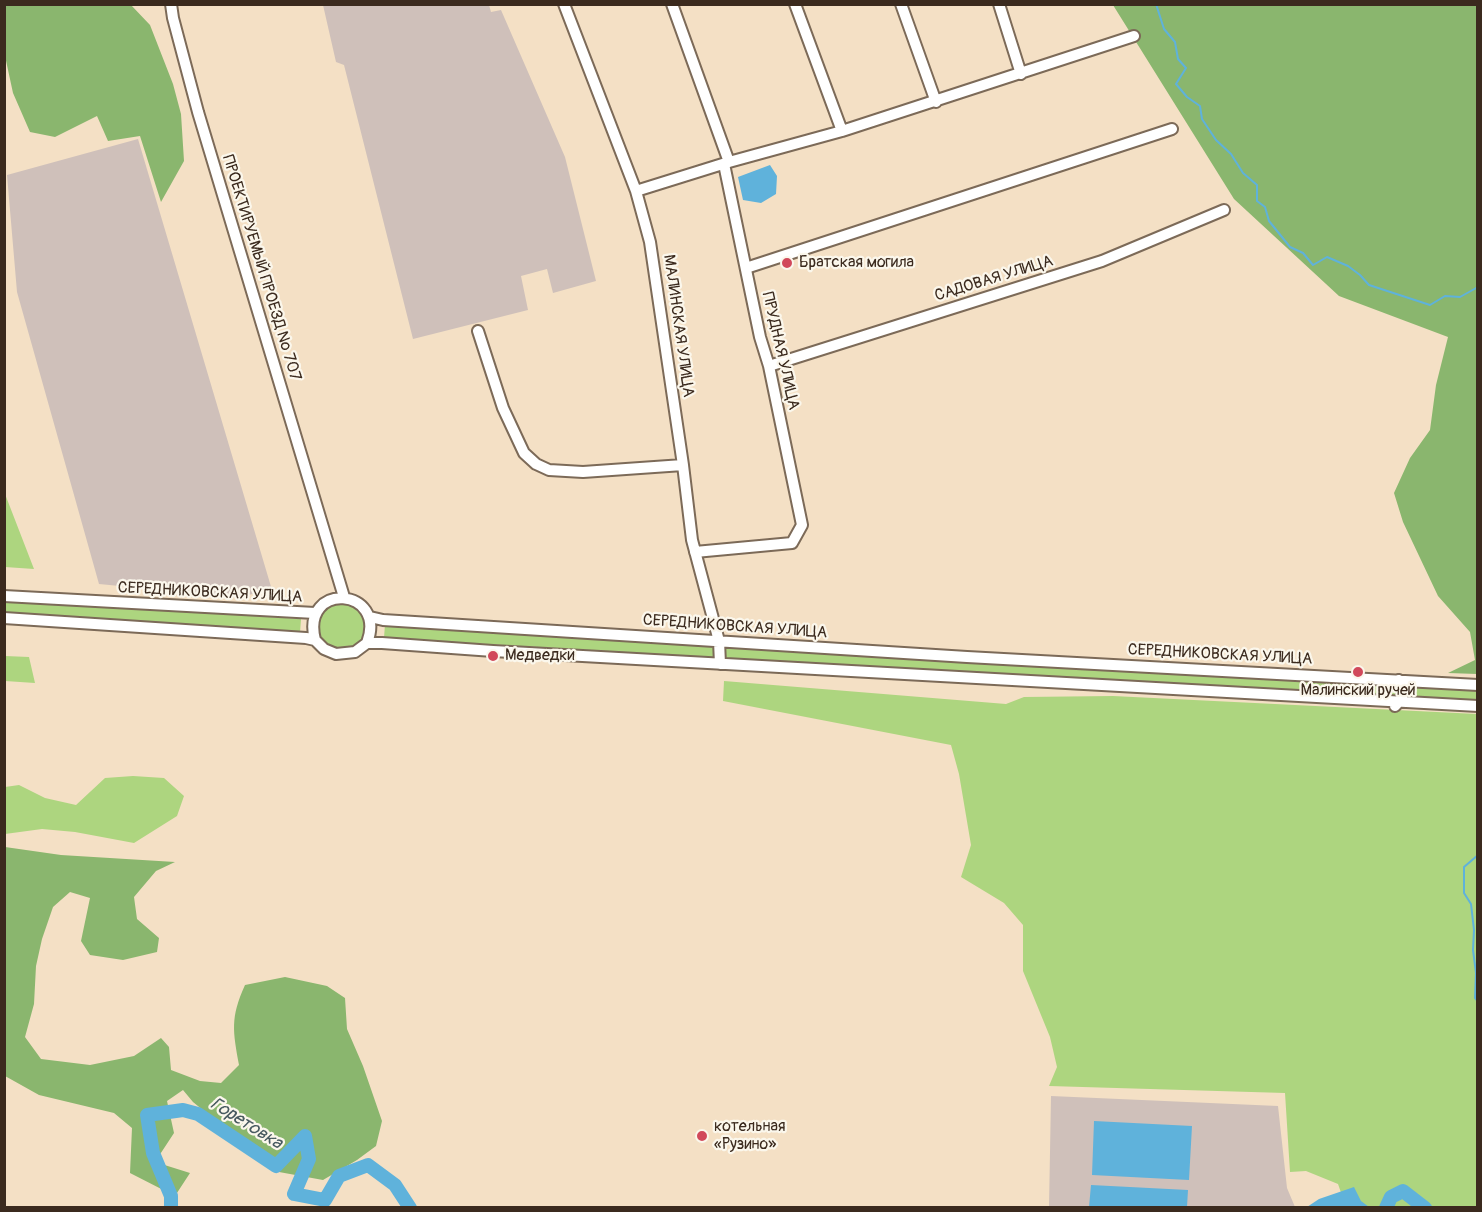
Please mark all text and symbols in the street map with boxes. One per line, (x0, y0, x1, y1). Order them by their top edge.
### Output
street label: ПРОЕКТИРУЕМЫЙ ПРОЕЗД № 707 (217, 153, 305, 383)
street label: САДОВАЯ УЛИЦА (933, 252, 1055, 306)
street label: МАЛИНСКАЯ УЛИЦА (658, 253, 698, 399)
place label: Братская могила (799, 253, 914, 273)
marker: Братская могила (780, 256, 794, 270)
street label: ПРУДНАЯ УЛИЦА (757, 290, 803, 412)
street label: СЕРЕДНИКОВСКАЯ УЛИЦА (117, 579, 303, 607)
street label: СЕРЕДНИКОВСКАЯ УЛИЦА (642, 611, 828, 643)
street label: СЕРЕДНИКОВСКАЯ УЛИЦА (1127, 641, 1313, 669)
place label: Медведки (505, 646, 575, 666)
marker: Медведки (486, 649, 500, 663)
marker: Малинский ручей (1351, 665, 1365, 679)
place label: Малинский ручей (1300, 681, 1416, 701)
water label: Горетовка (206, 1093, 286, 1155)
place label: котельная «Рузино» (714, 1117, 785, 1155)
marker: котельная «Рузино» (695, 1129, 709, 1143)

